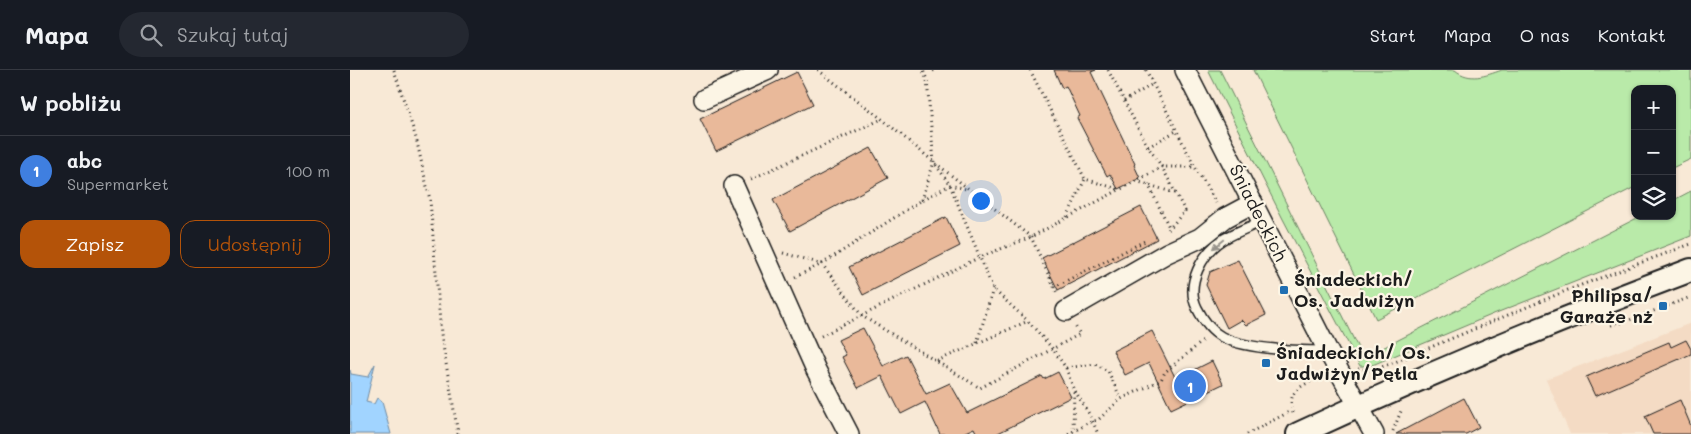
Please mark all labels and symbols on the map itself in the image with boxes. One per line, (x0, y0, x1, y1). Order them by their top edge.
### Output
street label: Śniadeckich (1224, 160, 1294, 265)
your location (968, 188, 994, 214)
one-way arrow (1213, 238, 1226, 249)
place label: Śniadeckich/ Os. Jadwiżyn (1294, 267, 1414, 312)
place label: Philipsa/ Garaże nż (1560, 283, 1653, 328)
marker: Śniadeckich/ Os. Jadwiżyn (1278, 284, 1290, 296)
marker: Philipsa/ Garaże nż (1657, 300, 1669, 312)
place label: Śniadeckich/ Os. Jadwiżyn/Pętla (1276, 340, 1431, 385)
marker: Śniadeckich/ Os. Jadwiżyn/Pętla (1260, 357, 1272, 369)
pin: 1 (1174, 367, 1206, 405)

